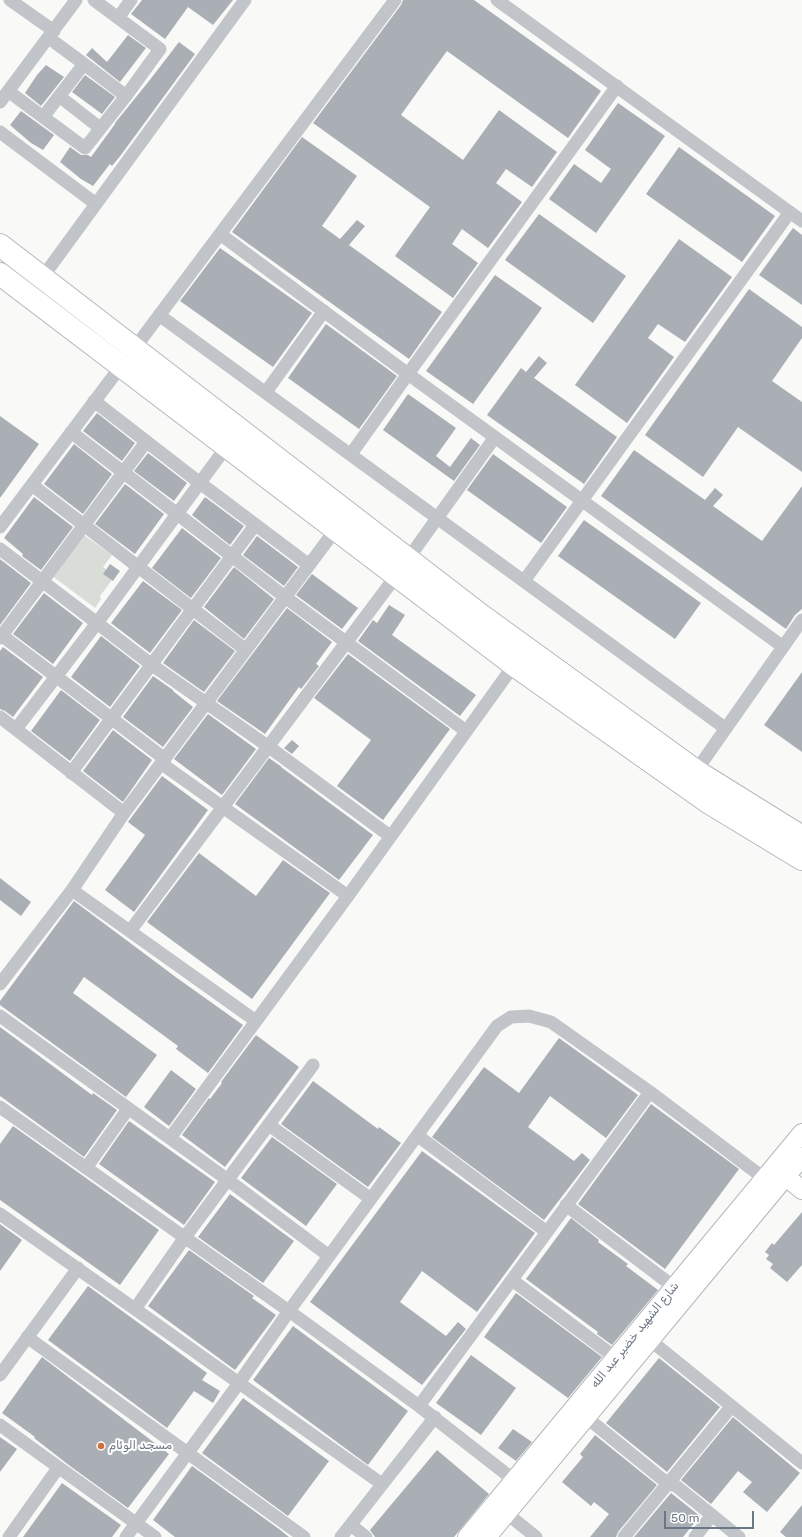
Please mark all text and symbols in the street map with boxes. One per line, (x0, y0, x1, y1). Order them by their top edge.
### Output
street label: شارع الشهيد خضير عبد الله (588, 1279, 682, 1391)
place label: مسجد الوئام (109, 1439, 172, 1453)
marker: مسجد الوئام (96, 1441, 106, 1451)
scale bar (666, 1503, 756, 1529)
text: 50 m (671, 1511, 699, 1525)

